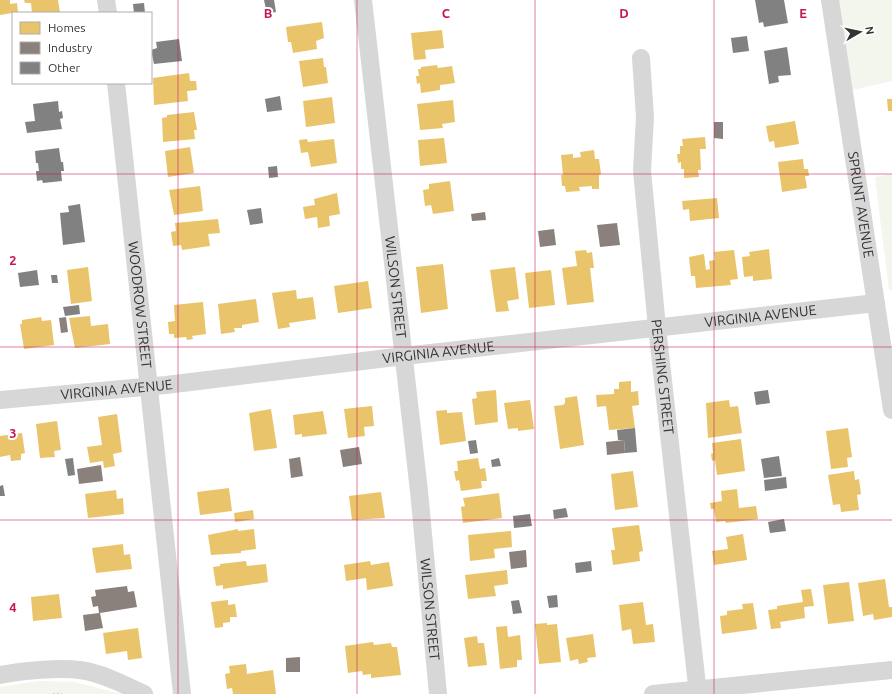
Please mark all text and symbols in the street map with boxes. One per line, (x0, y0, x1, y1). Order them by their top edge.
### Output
text: B (264, 6, 273, 20)
text: C (442, 6, 451, 20)
text: D (619, 6, 629, 20)
text: E (799, 6, 807, 20)
legend (12, 12, 152, 84)
north arrow (840, 12, 880, 52)
text: Homes (48, 21, 86, 34)
text: N (863, 25, 876, 35)
text: Industry (48, 41, 93, 54)
text: Other (48, 61, 81, 74)
street label: SPRUNT AVENUE (845, 150, 877, 259)
street label: WILSON STREET (382, 235, 410, 339)
street label: WOODROW STREET (125, 240, 155, 369)
text: 2 (9, 253, 17, 267)
street label: VIRGINIA AVENUE (704, 302, 817, 330)
street label: PERSHING STREET (648, 319, 677, 435)
street label: VIRGINIA AVENUE (382, 338, 495, 367)
street label: VIRGINIA AVENUE (60, 376, 174, 402)
text: 3 (9, 426, 17, 440)
street label: WILSON STREET (417, 557, 443, 661)
text: 4 (9, 600, 17, 614)

